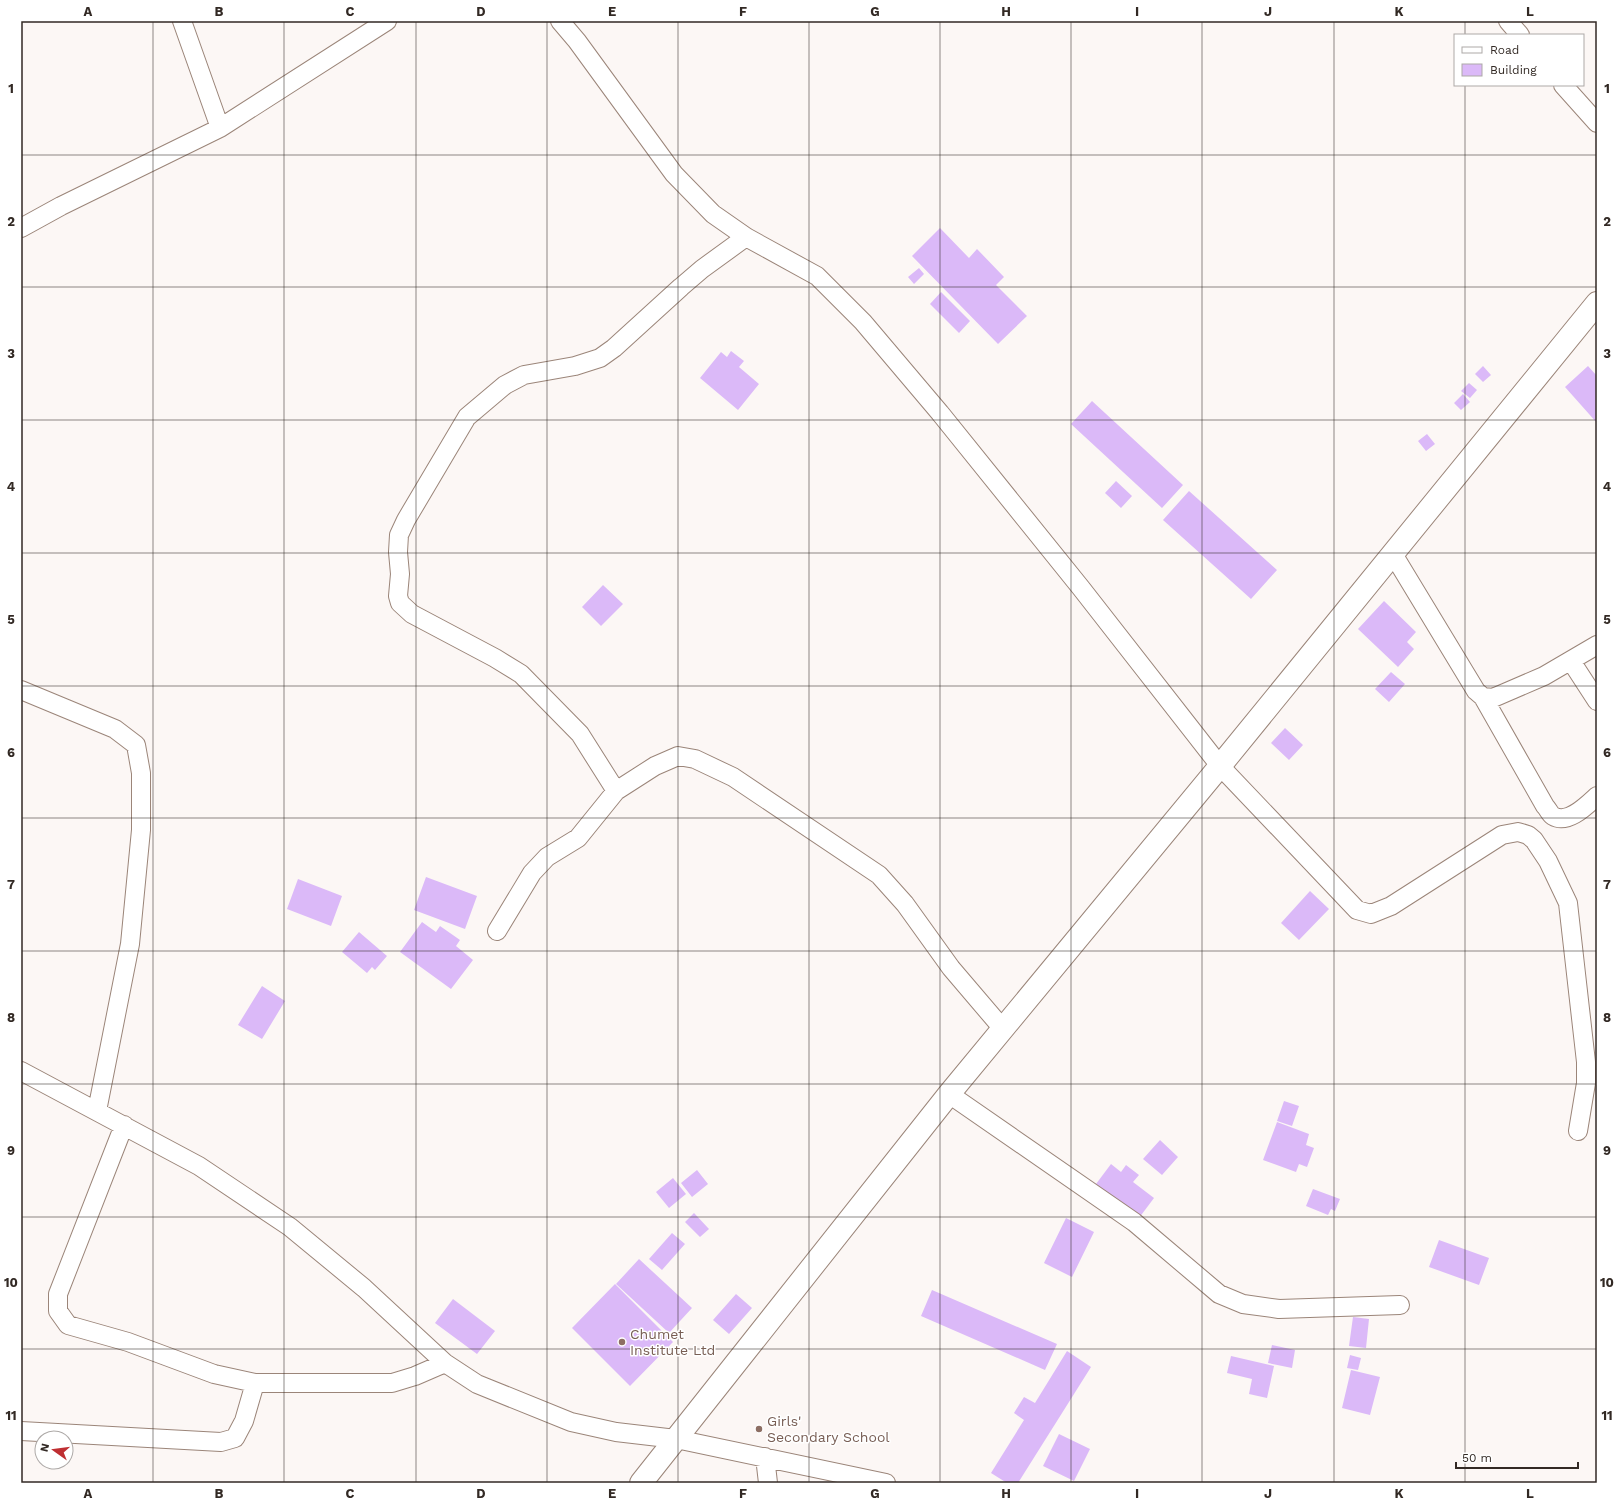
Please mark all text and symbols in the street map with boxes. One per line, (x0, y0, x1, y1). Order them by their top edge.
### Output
text: A (84, 4, 93, 19)
text: B (215, 4, 224, 19)
text: C (346, 4, 355, 19)
text: D (476, 4, 486, 19)
text: E (608, 4, 616, 19)
text: F (739, 4, 747, 19)
text: G (870, 4, 880, 19)
text: H (1001, 4, 1011, 19)
text: I (1135, 4, 1139, 19)
text: J (1264, 4, 1272, 19)
text: K (1394, 4, 1404, 19)
text: L (1526, 4, 1534, 19)
legend (1454, 34, 1584, 86)
text: Road (1490, 43, 1519, 57)
text: Building (1490, 63, 1537, 77)
text: 1 (8, 81, 14, 96)
text: 1 (1604, 81, 1610, 96)
text: 2 (7, 214, 15, 229)
text: 2 (1603, 214, 1611, 229)
text: 3 (7, 346, 15, 361)
text: 3 (1603, 346, 1611, 361)
text: 4 (7, 479, 16, 494)
text: 4 (1603, 479, 1612, 494)
text: 5 (7, 612, 15, 627)
text: 5 (1603, 612, 1611, 627)
text: 6 (7, 745, 15, 760)
text: 6 (1603, 745, 1611, 760)
text: 7 (7, 877, 15, 892)
text: 7 (1603, 877, 1611, 892)
text: 8 (7, 1010, 15, 1025)
text: 8 (1603, 1010, 1611, 1025)
text: 9 (7, 1143, 15, 1158)
text: 9 (1603, 1143, 1611, 1158)
text: 10 (4, 1275, 18, 1290)
text: 10 (1600, 1275, 1614, 1290)
place label: Chumet Institute Ltd (630, 1326, 715, 1358)
marker: Chumet Institute Ltd (617, 1337, 627, 1347)
text: 11 (5, 1408, 17, 1423)
text: 11 (1601, 1408, 1613, 1423)
place label: Girls' Secondary School (767, 1413, 890, 1445)
marker: Girls' Secondary School (754, 1424, 764, 1434)
north arrow (34, 1430, 74, 1470)
text: N (37, 1442, 52, 1453)
scale bar (1456, 1444, 1578, 1470)
text: 50 m (1462, 1451, 1492, 1465)
text: A (84, 1486, 93, 1501)
text: B (215, 1486, 224, 1501)
text: C (346, 1486, 355, 1501)
text: D (476, 1486, 486, 1501)
text: E (608, 1486, 616, 1501)
text: F (739, 1486, 747, 1501)
text: G (870, 1486, 880, 1501)
text: H (1001, 1486, 1011, 1501)
text: I (1135, 1486, 1139, 1501)
text: J (1264, 1486, 1272, 1501)
text: K (1394, 1486, 1404, 1501)
text: L (1526, 1486, 1534, 1501)

